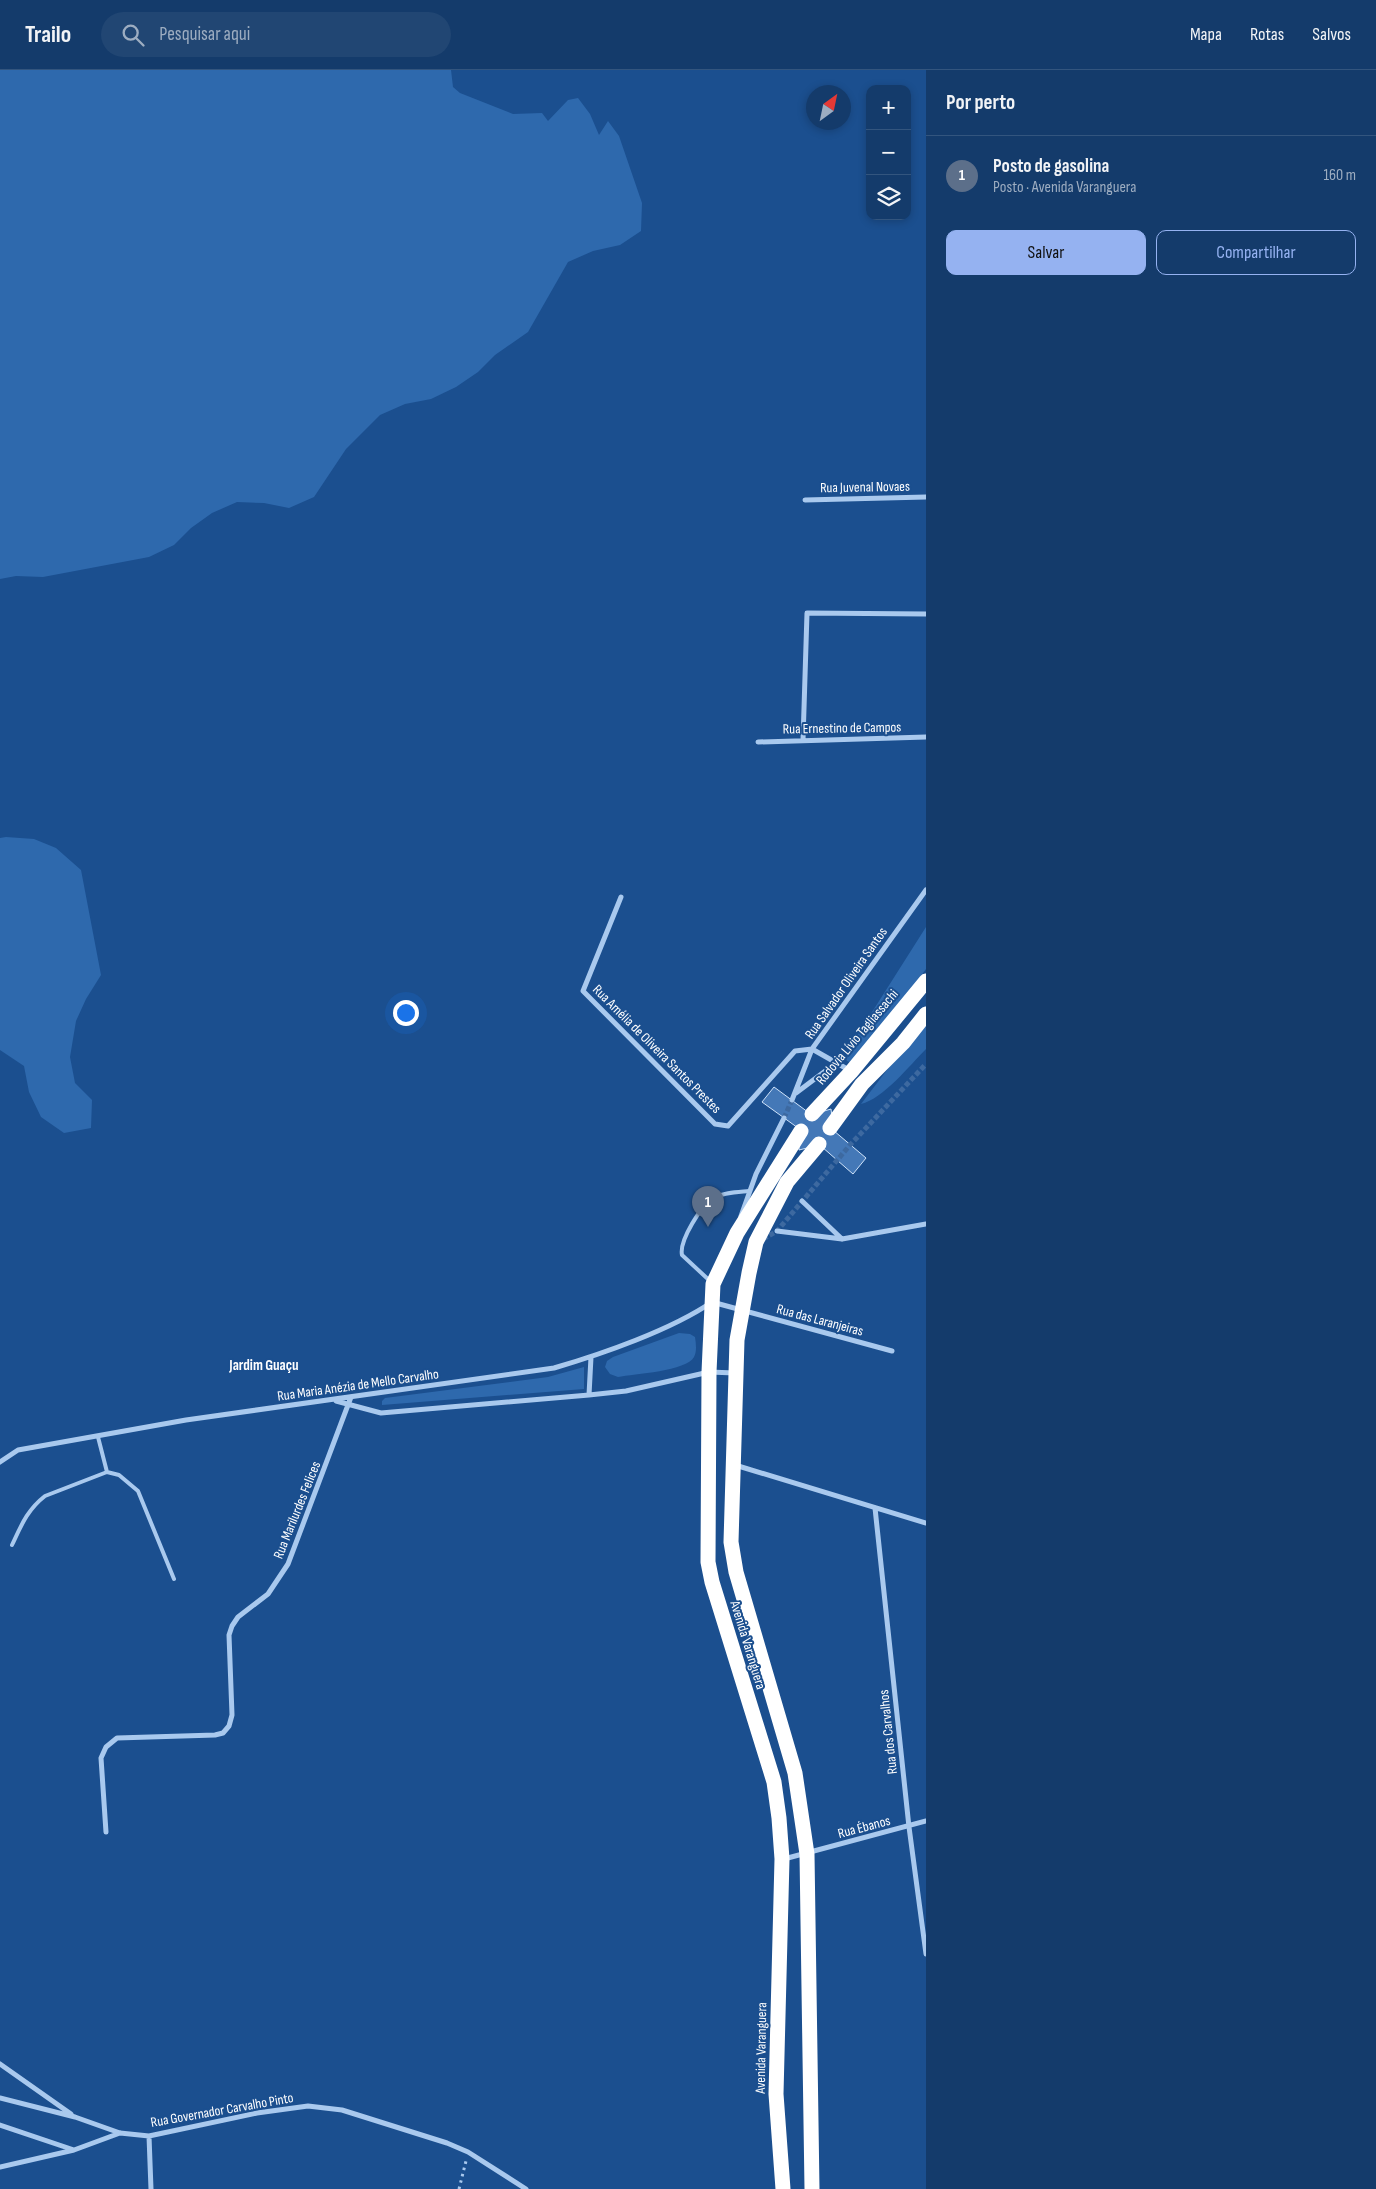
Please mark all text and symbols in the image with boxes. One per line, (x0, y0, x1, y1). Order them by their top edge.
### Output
search box (101, 12, 451, 57)
text: Trailo (25, 20, 71, 49)
icon: search (119, 21, 147, 49)
text: Pesquisar aqui (159, 23, 250, 46)
text: Mapa (1190, 24, 1222, 45)
text: Rotas (1250, 24, 1284, 45)
text: Salvos (1312, 24, 1351, 45)
north arrow (806, 85, 851, 130)
map controls (866, 85, 911, 220)
button: + (866, 85, 911, 130)
text: Por perto (946, 90, 1015, 115)
button: − (866, 130, 911, 175)
text: Posto de gasolina (993, 155, 1109, 178)
text: 1 (959, 166, 965, 185)
text: 160 m (1323, 166, 1356, 185)
button: layers (866, 175, 911, 220)
text: Posto · Avenida Varanguera (993, 178, 1136, 197)
button: Salvar (946, 230, 1146, 275)
button: Compartilhar (1156, 230, 1356, 275)
street label: Rua Juvenal Novaes (820, 478, 910, 496)
street label: Rua Ernestino de Campos (783, 718, 901, 738)
street label: Rua Salvador Oliveira Santos (801, 924, 891, 1042)
street label: Rua Amélia de Oliveira Santos Prestes (589, 981, 725, 1117)
street label: Rodovia Lívio Tagliassachi (812, 986, 902, 1088)
your location (393, 1000, 419, 1026)
pin: 1 (692, 1186, 724, 1227)
street label: Rua das Laranjeiras (775, 1300, 865, 1340)
district label: Jardim Guaçu (228, 1356, 299, 1375)
street label: Rua Maria Anézia de Mello Carvalho (276, 1365, 440, 1405)
street label: Rua Marilurdes Felices (270, 1459, 324, 1561)
street label: Avenida Varanguera (726, 1598, 770, 1691)
street label: Rua dos Carvalhos (875, 1689, 901, 1775)
street label: Rua Ébanos (836, 1812, 892, 1842)
street label: Avenida Varanguera (752, 2002, 770, 2095)
street label: Rua Governador Carvalho Pinto (149, 2089, 295, 2131)

